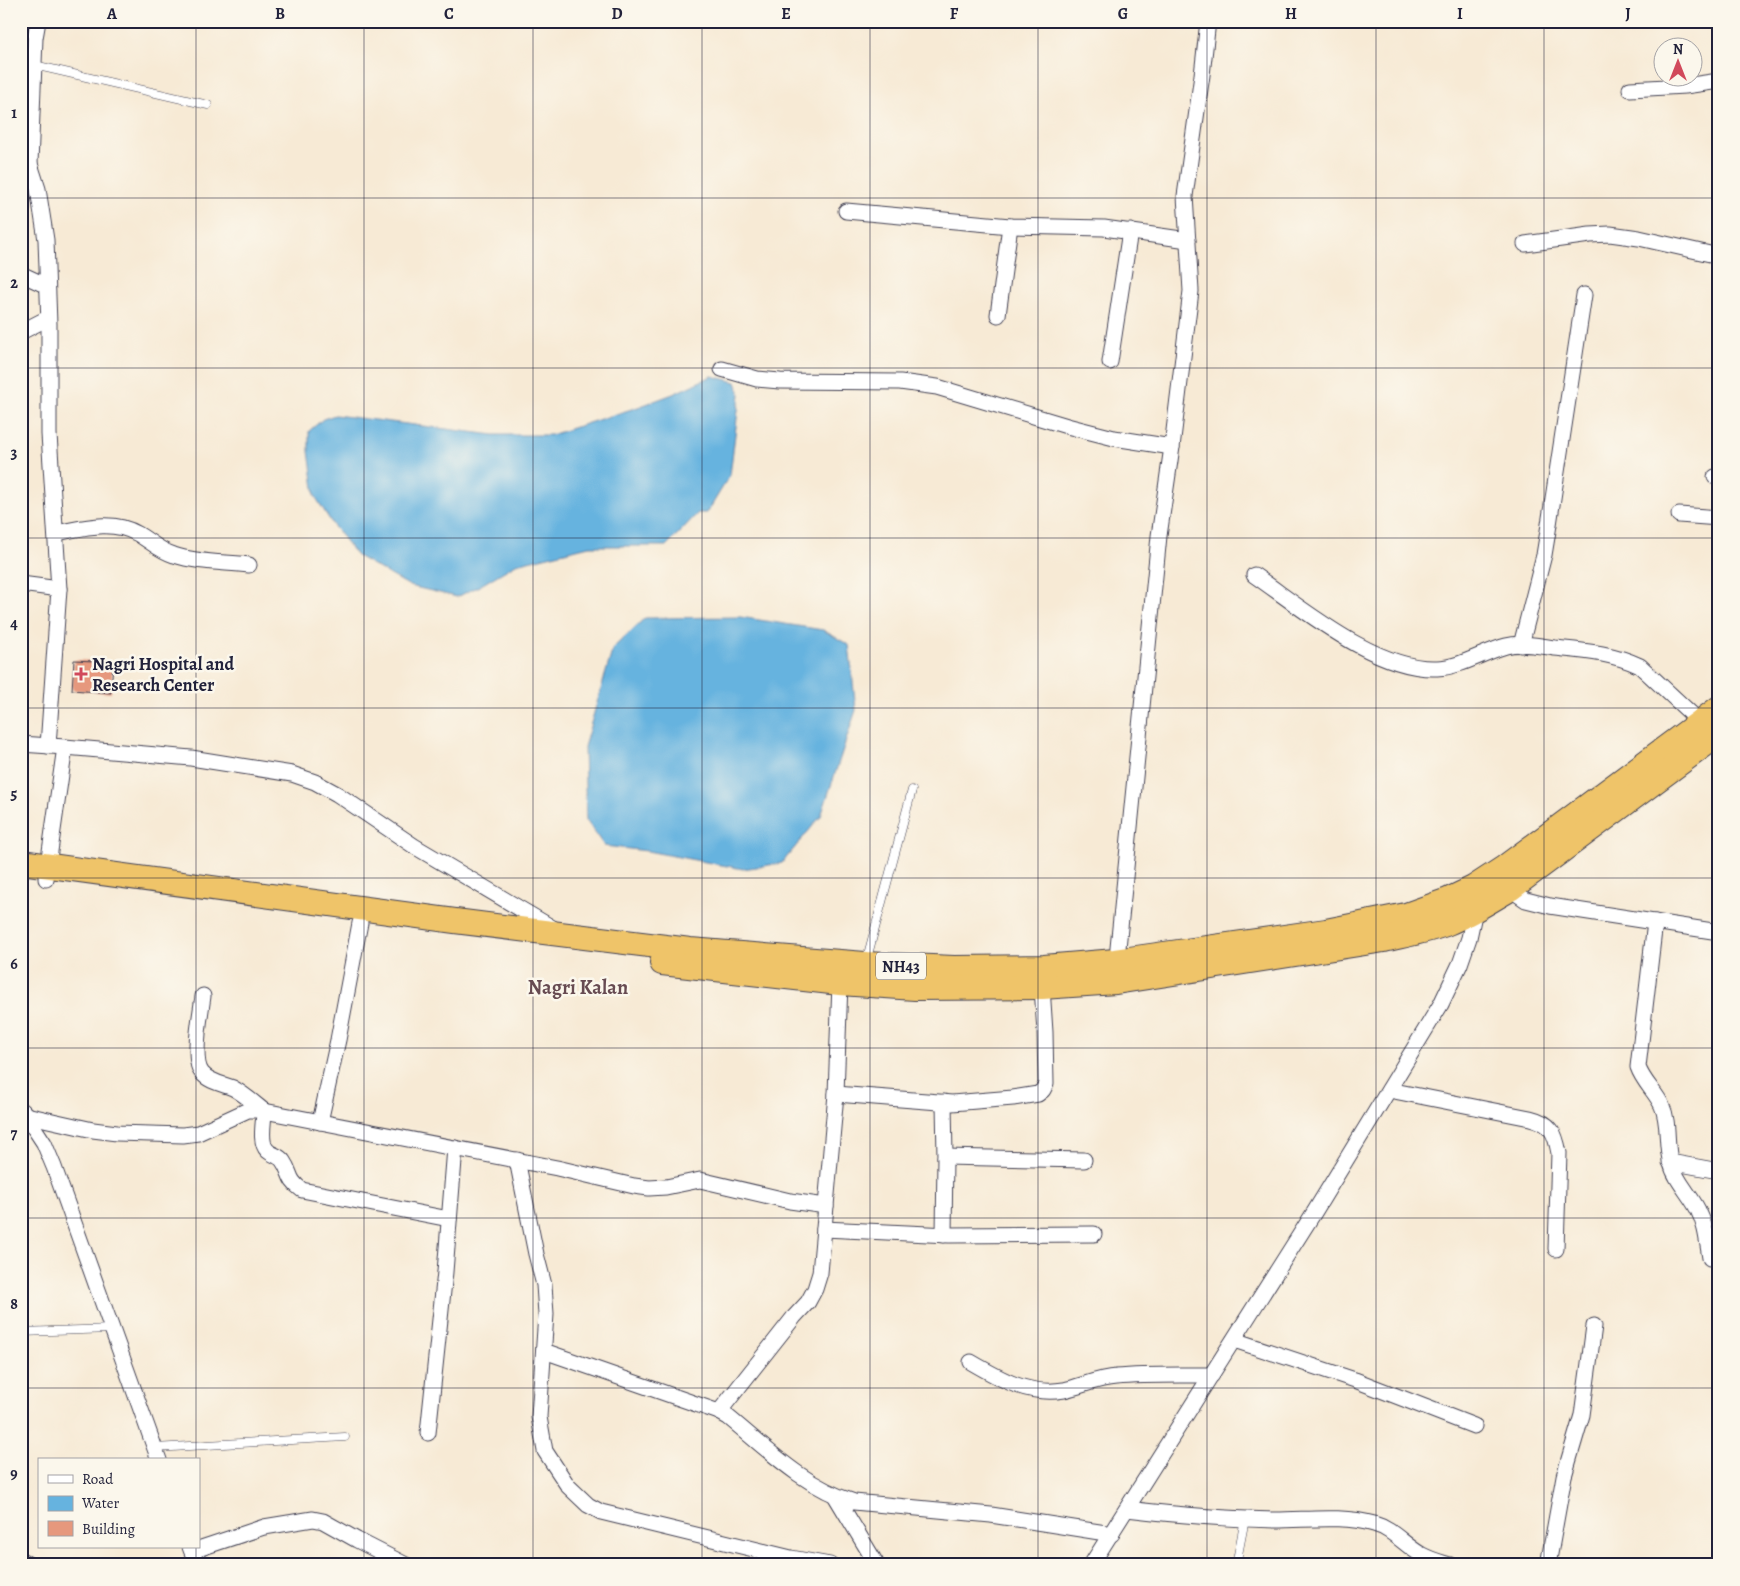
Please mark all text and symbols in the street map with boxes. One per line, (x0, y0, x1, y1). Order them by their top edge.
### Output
text: A (106, 3, 118, 25)
text: B (275, 3, 285, 25)
text: C (444, 3, 454, 25)
text: D (611, 3, 623, 25)
text: E (781, 3, 791, 25)
text: F (950, 3, 959, 25)
text: G (1118, 3, 1128, 25)
text: H (1285, 3, 1297, 25)
text: I (1457, 3, 1463, 25)
text: J (1625, 3, 1631, 25)
north arrow (1652, 38, 1702, 88)
text: N (1673, 40, 1683, 59)
text: 1 (11, 102, 17, 124)
text: 2 (10, 272, 18, 294)
text: 3 (11, 442, 18, 464)
text: 4 (10, 613, 18, 635)
place label: Nagri Hospital and Research Center (92, 652, 234, 697)
marker: Nagri Hospital and Research Center (74, 667, 88, 681)
text: 5 (11, 783, 18, 805)
road number: NH43 (876, 952, 926, 979)
text: 6 (10, 953, 18, 975)
district label: Nagri Kalan (528, 974, 628, 1001)
text: 7 (11, 1123, 18, 1145)
text: 8 (10, 1293, 18, 1315)
legend (38, 1458, 200, 1548)
text: 9 (10, 1463, 18, 1485)
text: Road (82, 1469, 114, 1489)
text: Water (81, 1493, 119, 1513)
text: Building (82, 1519, 135, 1539)

